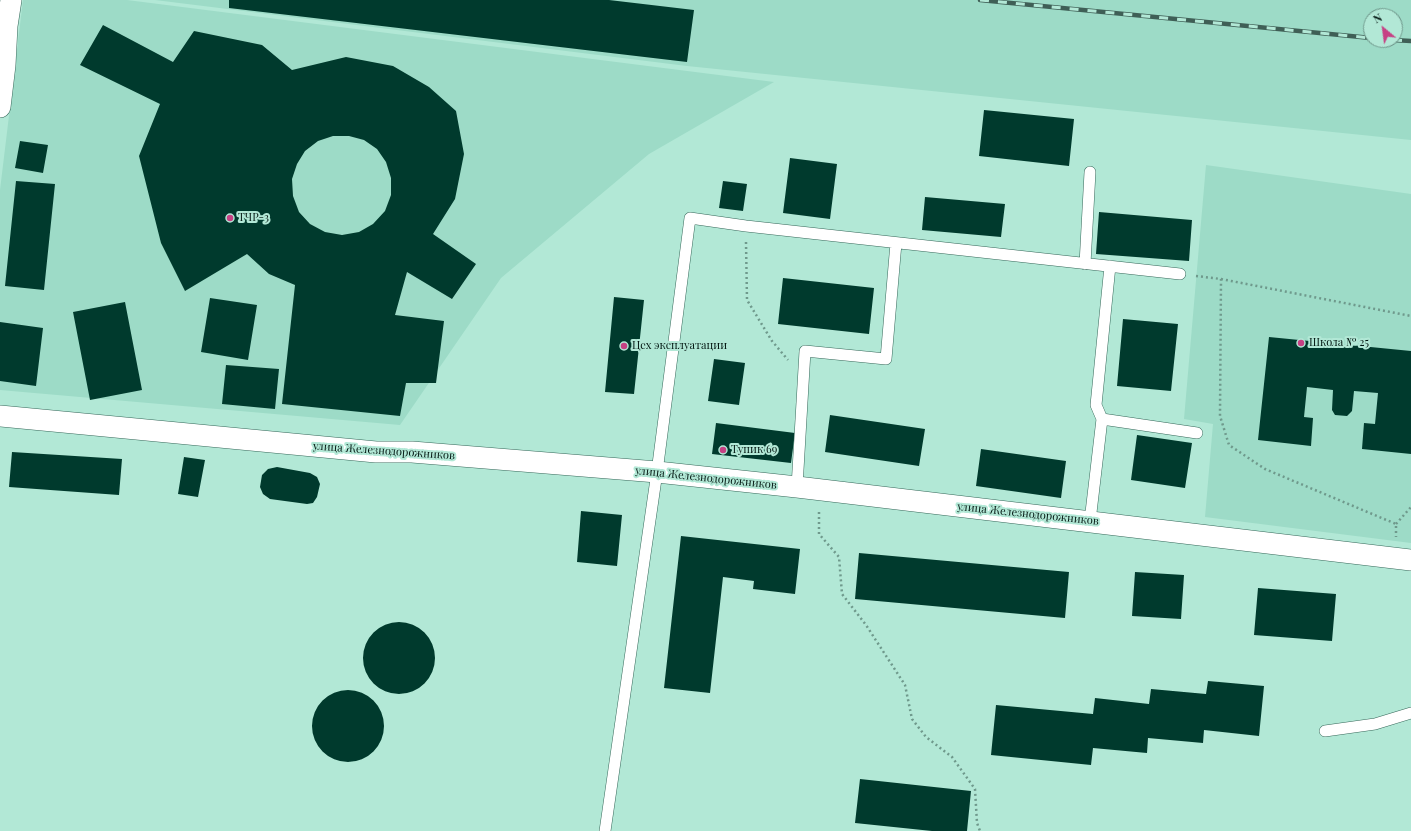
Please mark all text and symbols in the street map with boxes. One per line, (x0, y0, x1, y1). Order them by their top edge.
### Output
north arrow (1363, 8, 1403, 48)
text: N (1370, 9, 1385, 26)
place label: ТЧР-3 (238, 211, 269, 225)
marker: ТЧР-3 (225, 213, 235, 223)
place label: Школа № 25 (1309, 336, 1369, 350)
marker: Школа № 25 (1296, 338, 1306, 348)
place label: Цех эксплуатации (632, 339, 727, 353)
marker: Цех эксплуатации (619, 341, 629, 351)
street label: улица Железнодорожников (313, 439, 455, 463)
place label: Тупик 69 (731, 443, 777, 457)
marker: Тупик 69 (718, 445, 728, 455)
street label: улица Железнодорожников (635, 464, 777, 492)
street label: улица Железнодорожников (957, 500, 1099, 528)

